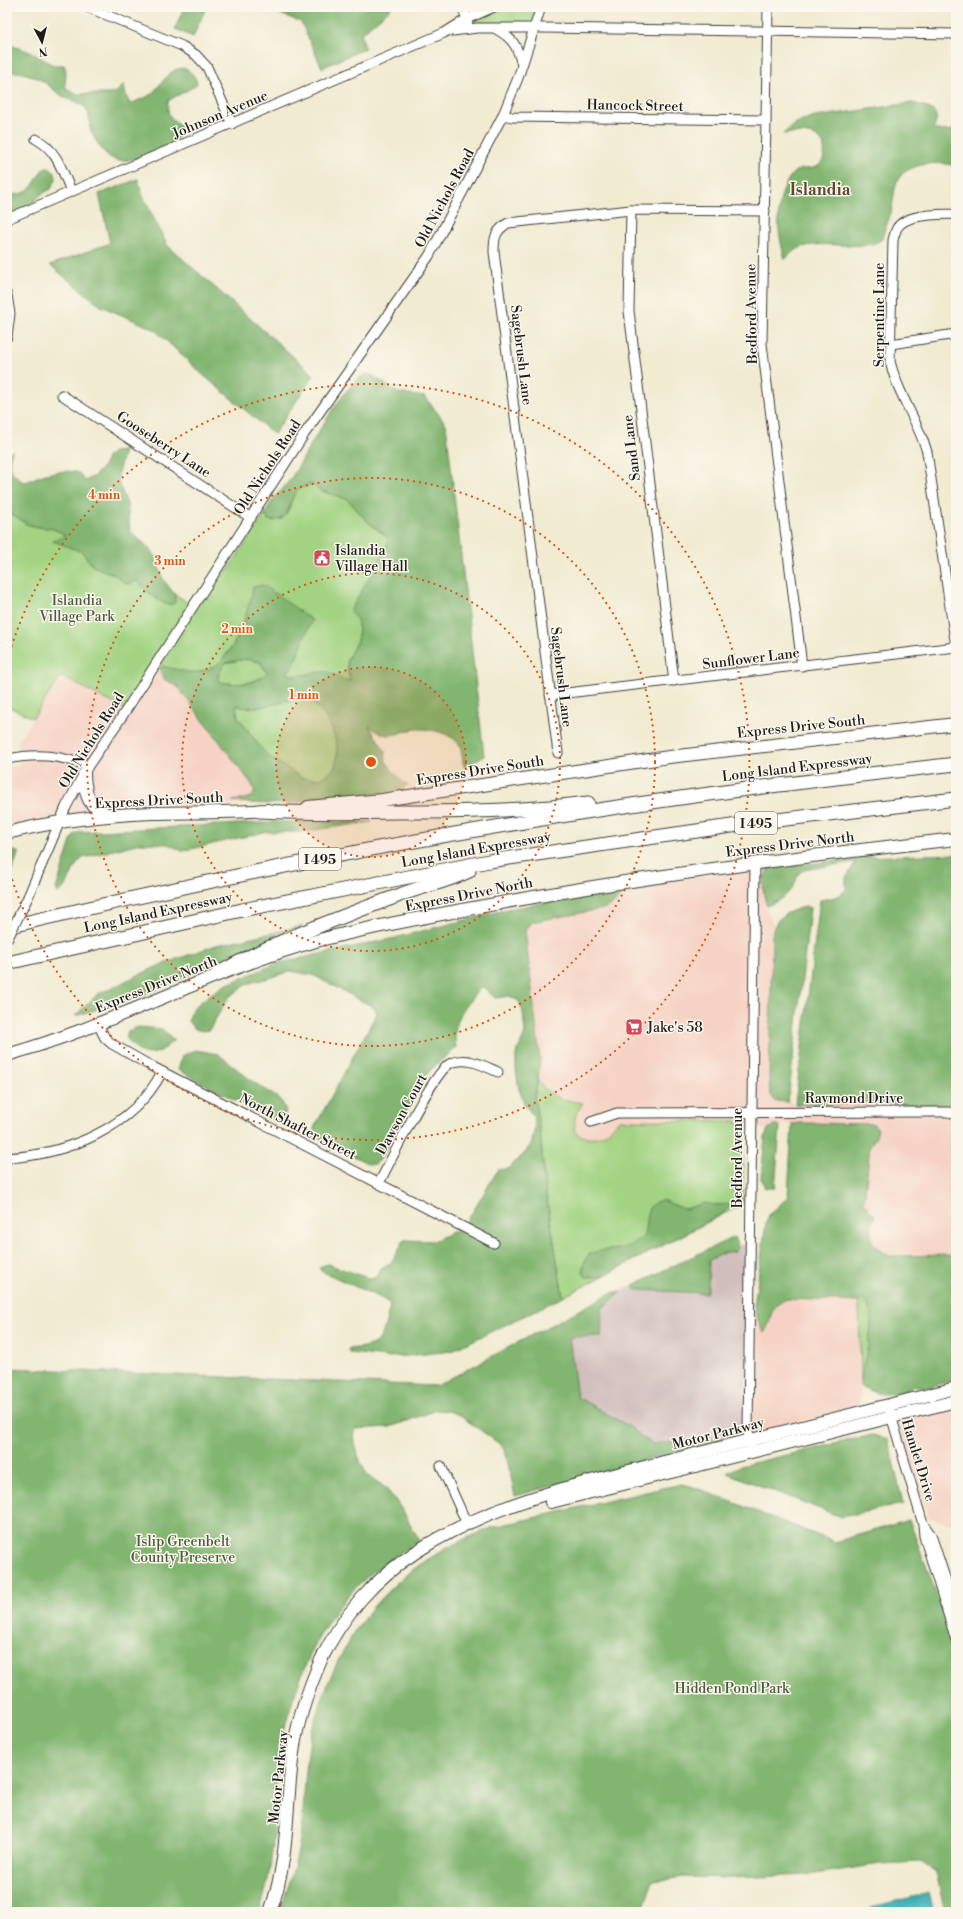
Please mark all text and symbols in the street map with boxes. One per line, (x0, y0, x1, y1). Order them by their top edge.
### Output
north arrow (22, 22, 62, 62)
text: N (38, 43, 48, 58)
street label: Johnson Avenue (169, 87, 271, 144)
street label: Hancock Street (586, 96, 684, 116)
street label: Old Nichols Road (411, 146, 479, 251)
district label: Islandia (790, 180, 851, 200)
street label: Serpentine Lane (871, 263, 889, 367)
street label: Bedford Avenue (742, 264, 762, 365)
street label: Sagebrush Lane (506, 304, 536, 406)
street label: Gooseberry Lane (113, 408, 214, 482)
street label: Sand Lane (619, 414, 645, 482)
street label: Old Nichols Road (230, 417, 305, 518)
text: 4 min (88, 488, 121, 503)
place label: Islandia Village Hall (334, 542, 408, 576)
public building icon: Islandia Village Hall (312, 548, 332, 568)
text: 3 min (154, 554, 186, 569)
park label: Islandia Village Park (38, 592, 115, 626)
text: 2 min (221, 622, 253, 637)
street label: Sagebrush Lane (546, 626, 576, 728)
street label: Sunflower Lane (702, 644, 801, 674)
text: 1 min (289, 688, 320, 703)
street label: Old Nichols Road (55, 689, 129, 792)
street label: Express Drive South (736, 711, 867, 743)
street label: Long Island Expressway (721, 750, 874, 786)
street label: Express Drive South (415, 752, 546, 790)
centre of rings (364, 755, 378, 769)
street label: Express Drive South (94, 789, 225, 813)
road number: I 495 (735, 812, 777, 834)
street label: Long Island Expressway (400, 828, 552, 872)
street label: Express Drive North (725, 828, 856, 862)
road number: I 495 (299, 848, 341, 870)
street label: Express Drive North (404, 874, 535, 916)
street label: Long Island Expressway (82, 888, 234, 938)
street label: Express Drive North (93, 952, 220, 1018)
supermarket icon: Jake's 58 (624, 1017, 644, 1037)
place label: Jake's 58 (646, 1019, 703, 1037)
street label: Dawson Court (372, 1071, 432, 1158)
street label: North Shafter Street (236, 1090, 359, 1164)
street label: Raymond Drive (805, 1090, 903, 1108)
street label: Bedford Avenue (729, 1108, 747, 1209)
street label: Motor Parkway (670, 1414, 766, 1454)
street label: Hamlet Drive (897, 1417, 939, 1504)
park label: Islip Greenbelt County Preserve (131, 1533, 235, 1567)
park label: Hidden Pond Park (675, 1680, 790, 1698)
street label: Motor Parkway (265, 1729, 293, 1825)

